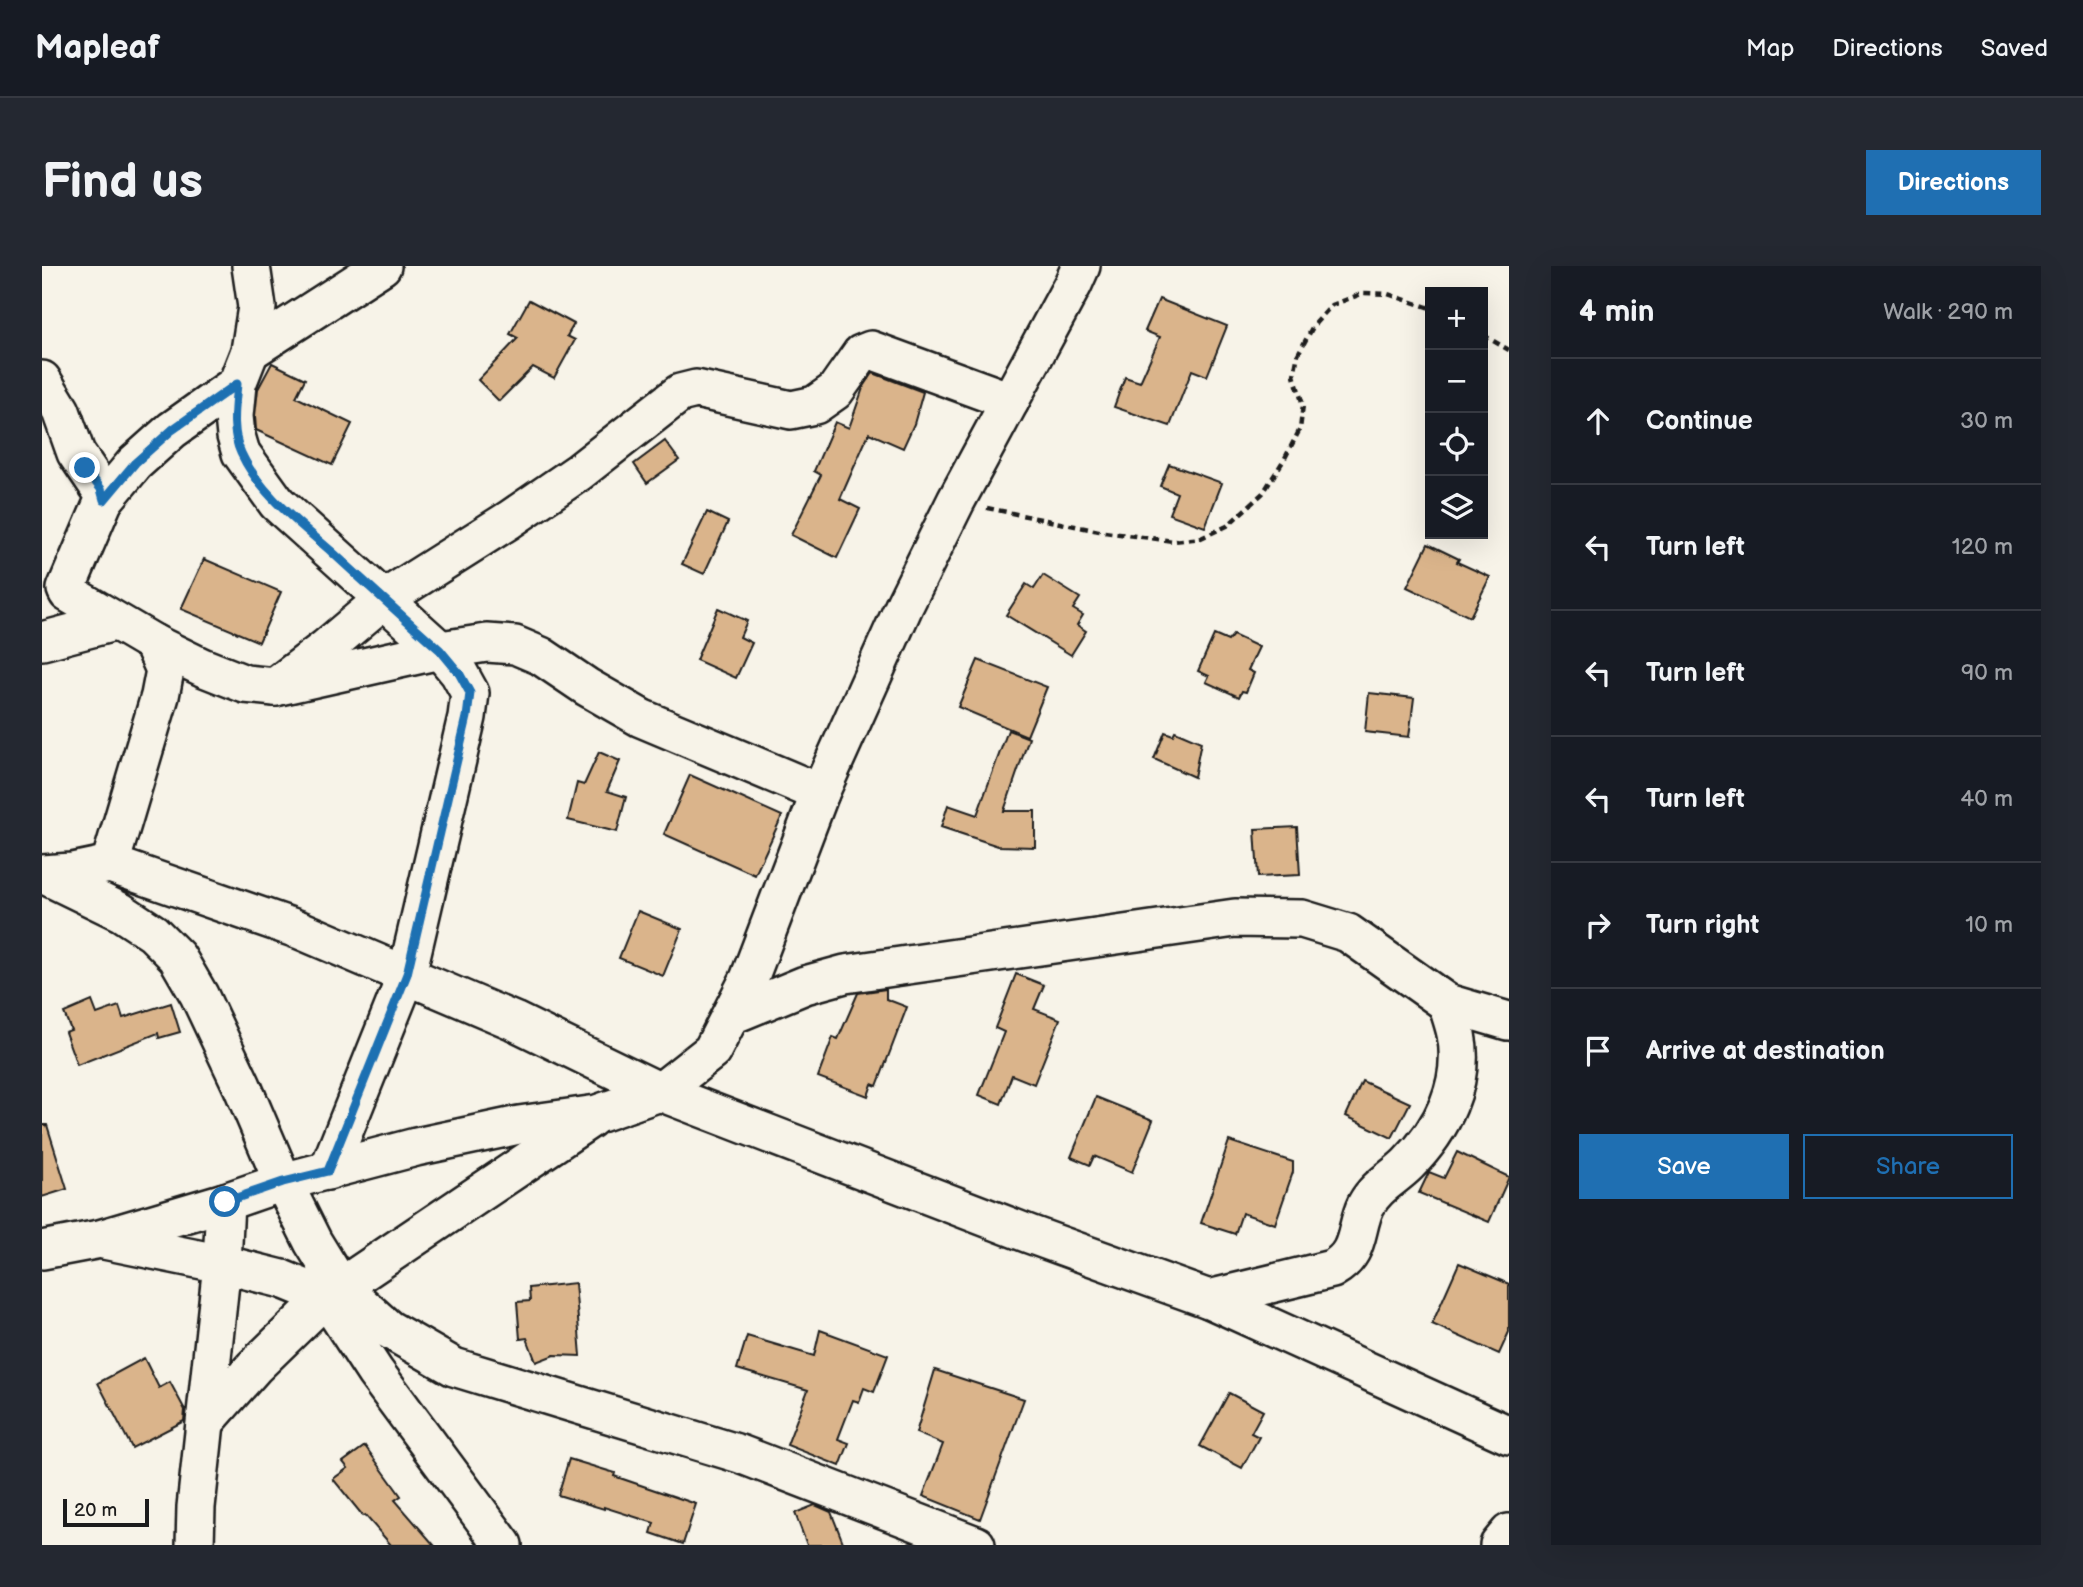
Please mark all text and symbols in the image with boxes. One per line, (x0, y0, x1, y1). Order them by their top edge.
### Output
text: Mapleaf (35, 28, 160, 68)
text: Map (1746, 34, 1794, 63)
text: Directions (1832, 34, 1943, 63)
text: Saved (1981, 34, 2048, 63)
button: Directions (1866, 150, 2041, 215)
text: Find us (42, 153, 203, 212)
map controls (1425, 287, 1488, 539)
button: + (1425, 287, 1488, 350)
text: 4 min (1579, 294, 1654, 330)
text: Walk · 290 m (1883, 298, 2013, 326)
button: − (1425, 350, 1488, 413)
icon: ahead (1579, 402, 1617, 440)
text: Continue (1646, 406, 1753, 437)
text: 30 m (1960, 407, 2013, 435)
button: locate (1425, 413, 1488, 476)
route end (69, 452, 100, 483)
button: layers (1425, 476, 1488, 539)
icon: left (1579, 528, 1617, 566)
text: Turn left (1646, 532, 1745, 563)
text: 120 m (1952, 533, 2013, 561)
icon: left (1579, 654, 1617, 692)
text: Turn left (1646, 658, 1745, 689)
text: 90 m (1961, 659, 2013, 687)
icon: left (1579, 780, 1617, 818)
text: Turn left (1646, 784, 1745, 815)
text: 40 m (1960, 785, 2013, 813)
icon: right (1579, 906, 1617, 944)
text: Turn right (1646, 910, 1759, 941)
text: 10 m (1965, 911, 2013, 939)
icon: arrive (1579, 1032, 1617, 1070)
text: Arrive at destination (1646, 1036, 1885, 1067)
button: Save (1579, 1134, 1789, 1199)
button: Share (1803, 1134, 2013, 1199)
route start (209, 1186, 240, 1217)
scale bar (63, 1496, 149, 1528)
text: 20 m (74, 1499, 117, 1522)

